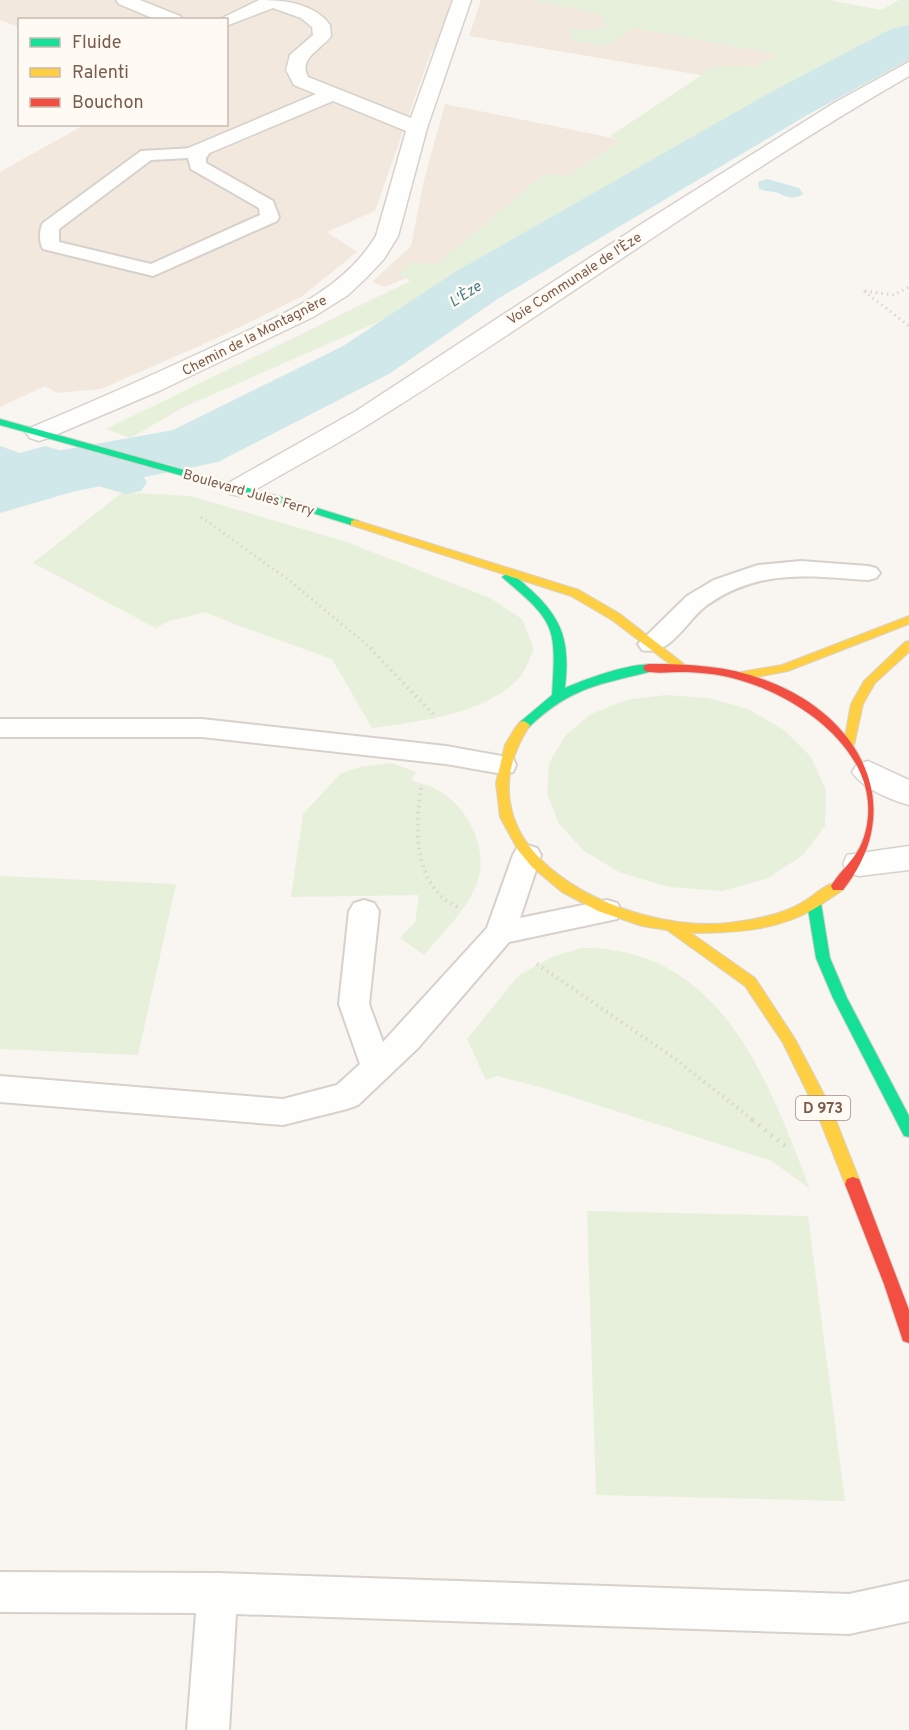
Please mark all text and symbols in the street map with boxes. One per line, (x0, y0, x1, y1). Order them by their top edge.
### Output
legend (18, 18, 228, 126)
text: Fluide (72, 32, 121, 55)
text: Ralenti (72, 62, 129, 85)
text: Bouchon (72, 92, 144, 115)
street label: Voie Communale de l'Èze (504, 229, 645, 329)
water label: L'Èze (446, 277, 486, 313)
street label: Chemin de la Montagnère (179, 292, 330, 380)
street label: Boulevard Jules Ferry (181, 467, 316, 520)
road number: D 973 (796, 1096, 850, 1120)

